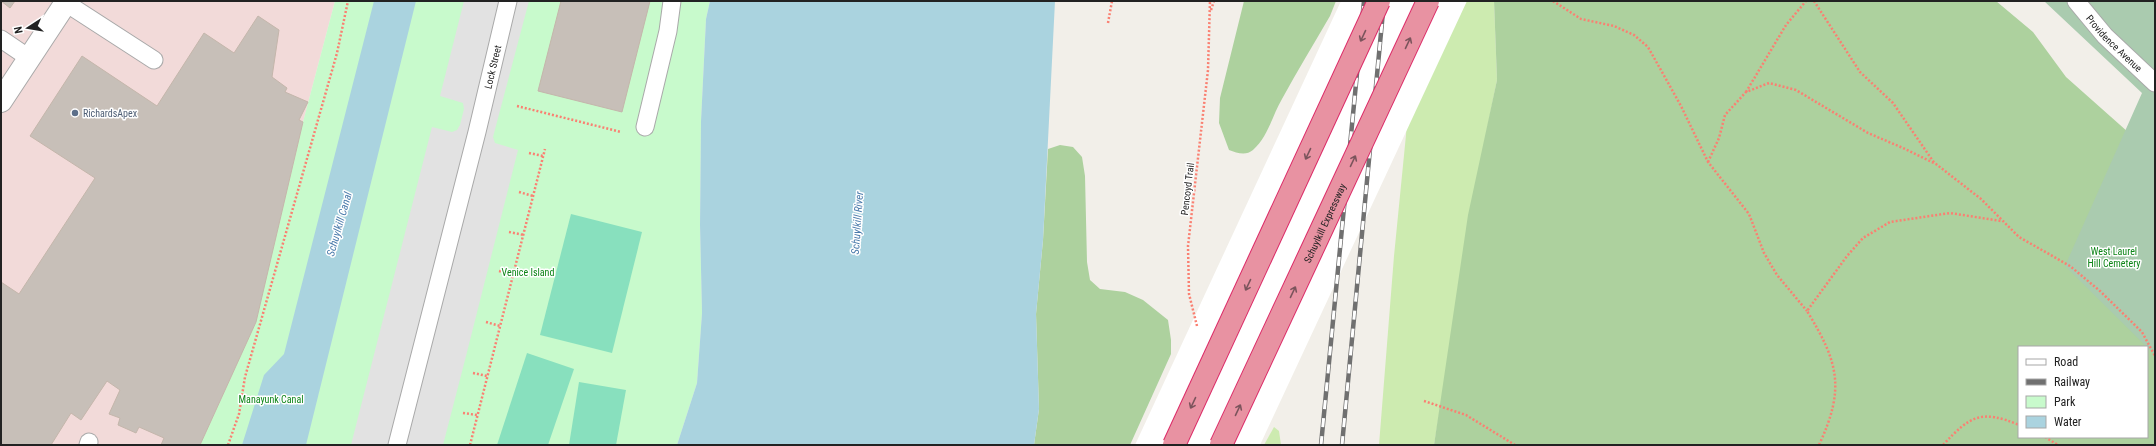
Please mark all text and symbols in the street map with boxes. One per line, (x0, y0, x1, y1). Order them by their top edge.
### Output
north arrow (8, 8, 48, 48)
street label: Providence Avenue (2084, 13, 2144, 74)
text: N (12, 25, 26, 35)
one-way arrow (1359, 30, 1366, 42)
one-way arrow (1405, 38, 1412, 50)
street label: Lock Street (482, 44, 503, 90)
marker: RichardsApex (70, 108, 80, 118)
place label: RichardsApex (83, 108, 138, 119)
one-way arrow (1304, 148, 1311, 160)
one-way arrow (1350, 156, 1358, 168)
street label: Pencoyd Trail (1179, 162, 1196, 216)
street label: Schuylkill Expressway (1302, 182, 1348, 265)
water label: Schuylkill Canal (324, 190, 355, 258)
water label: Schuylkill River (849, 190, 866, 255)
park label: West Laurel Hill Cemetery (2088, 246, 2140, 269)
park label: Venice Island (502, 267, 554, 278)
one-way arrow (1243, 278, 1251, 290)
one-way arrow (1290, 286, 1297, 298)
legend (2018, 346, 2148, 438)
text: Road (2054, 355, 2078, 369)
text: Railway (2054, 375, 2090, 389)
park label: Manayunk Canal (239, 394, 303, 405)
text: Park (2054, 395, 2076, 409)
one-way arrow (1189, 397, 1196, 409)
one-way arrow (1235, 404, 1242, 416)
text: Water (2054, 415, 2082, 429)

